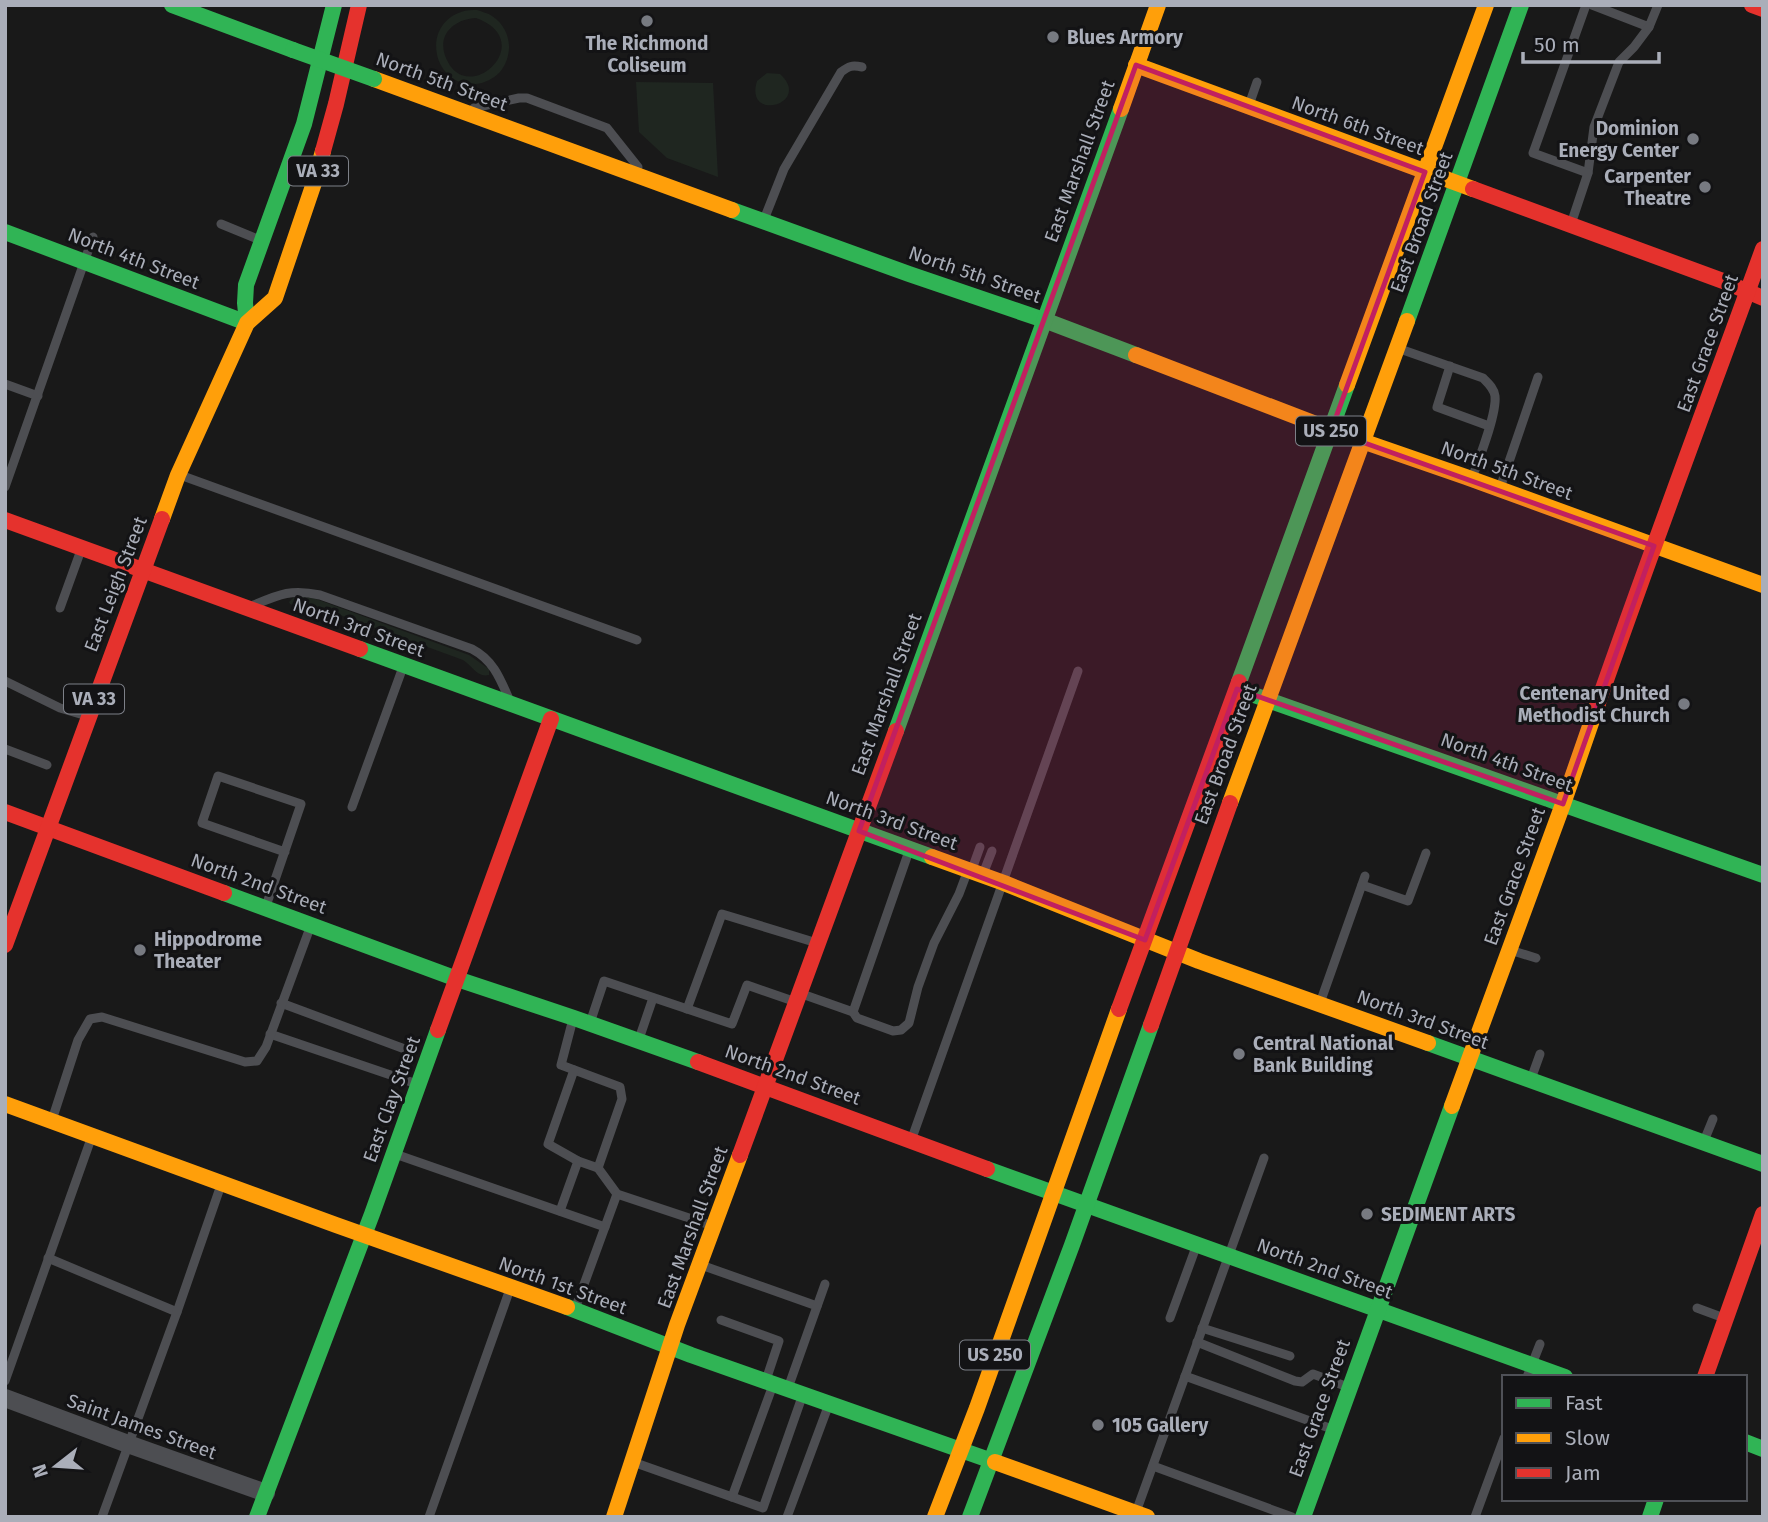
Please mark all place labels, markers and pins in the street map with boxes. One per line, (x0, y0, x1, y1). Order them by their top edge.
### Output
marker: The Richmond Coliseum (639, 13, 655, 29)
place label: Blues Armory (1067, 26, 1183, 49)
marker: Blues Armory (1045, 29, 1061, 45)
place label: The Richmond Coliseum (586, 32, 708, 77)
place label: Dominion Energy Center (1558, 117, 1679, 162)
marker: Dominion Energy Center (1685, 131, 1701, 147)
place label: Carpenter Theatre (1604, 165, 1691, 210)
marker: Carpenter Theatre (1697, 179, 1713, 195)
place label: Centenary United Methodist Church (1518, 682, 1670, 727)
marker: Centenary United Methodist Church (1676, 696, 1692, 712)
place label: Hippodrome Theater (154, 928, 262, 973)
marker: Hippodrome Theater (132, 942, 148, 958)
place label: Central National Bank Building (1253, 1032, 1394, 1077)
marker: Central National Bank Building (1231, 1046, 1247, 1062)
place label: SEDIMENT ARTS (1381, 1203, 1516, 1226)
marker: SEDIMENT ARTS (1359, 1206, 1375, 1222)
place label: 105 Gallery (1112, 1414, 1208, 1437)
marker: 105 Gallery (1090, 1417, 1106, 1433)

